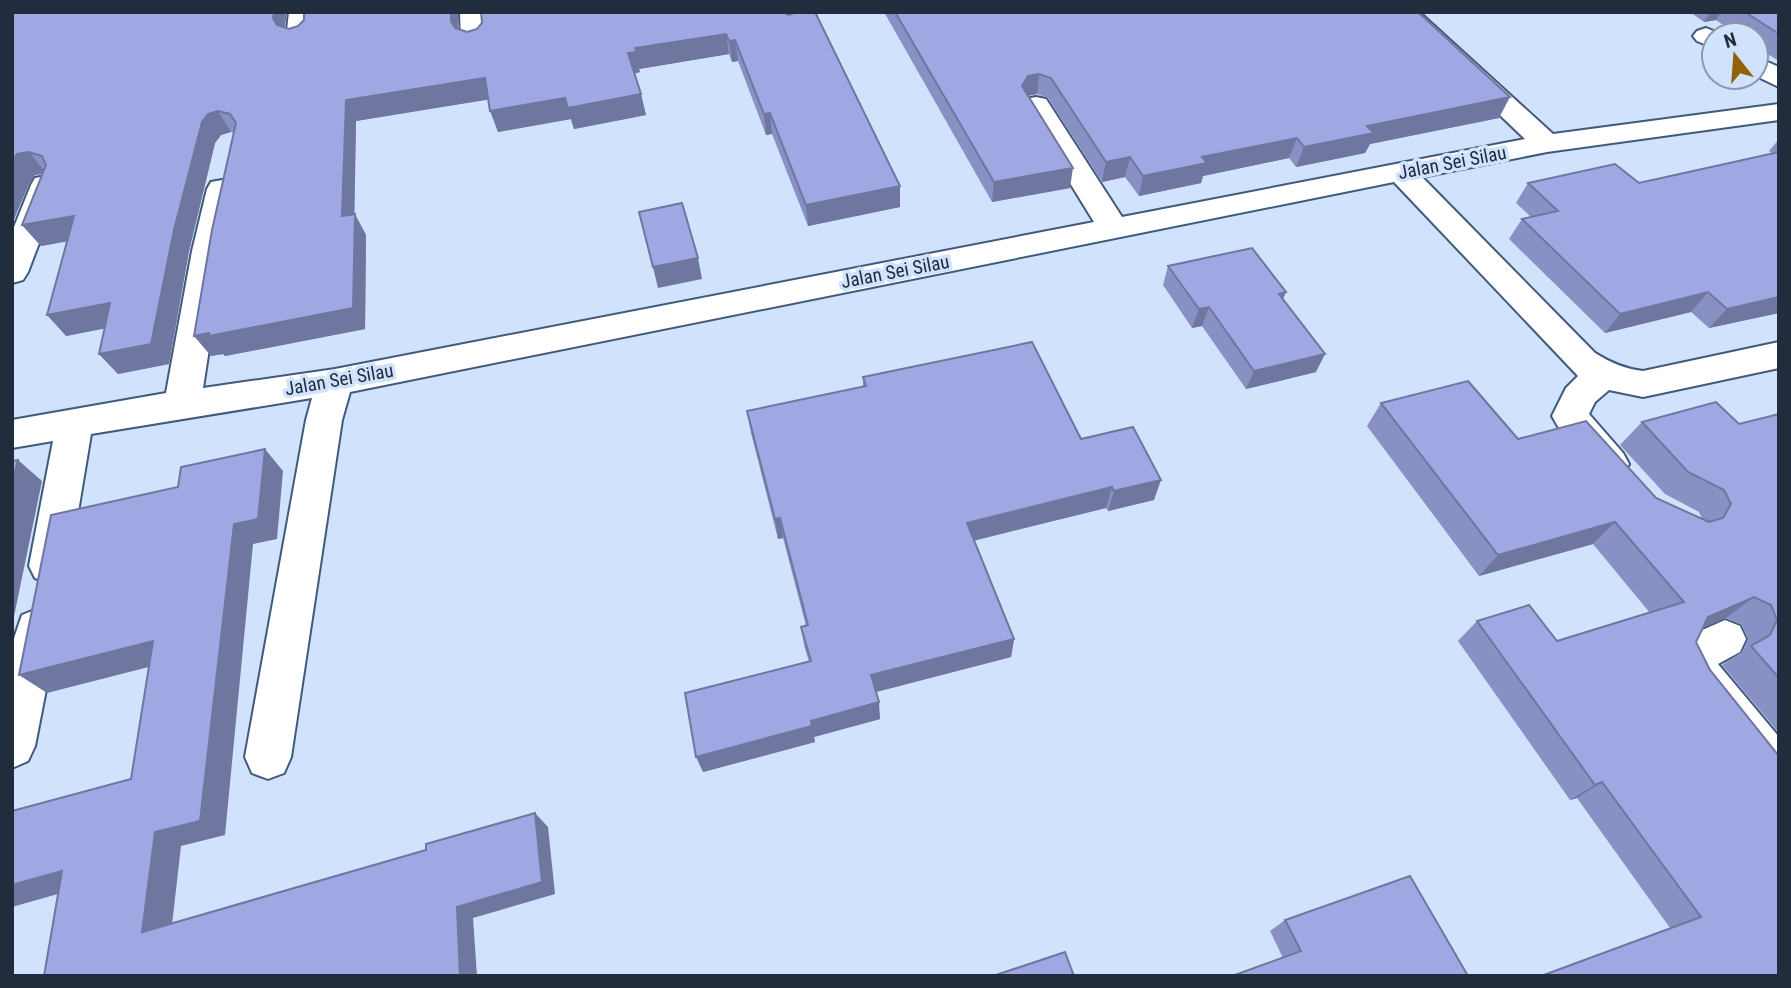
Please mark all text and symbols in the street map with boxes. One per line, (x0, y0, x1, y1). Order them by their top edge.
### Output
north arrow (1700, 21, 1770, 91)
text: N (1721, 28, 1739, 53)
street label: Jalan Sei Silau (1396, 141, 1508, 184)
street label: Jalan Sei Silau (839, 250, 951, 293)
street label: Jalan Sei Silau (283, 359, 395, 400)

